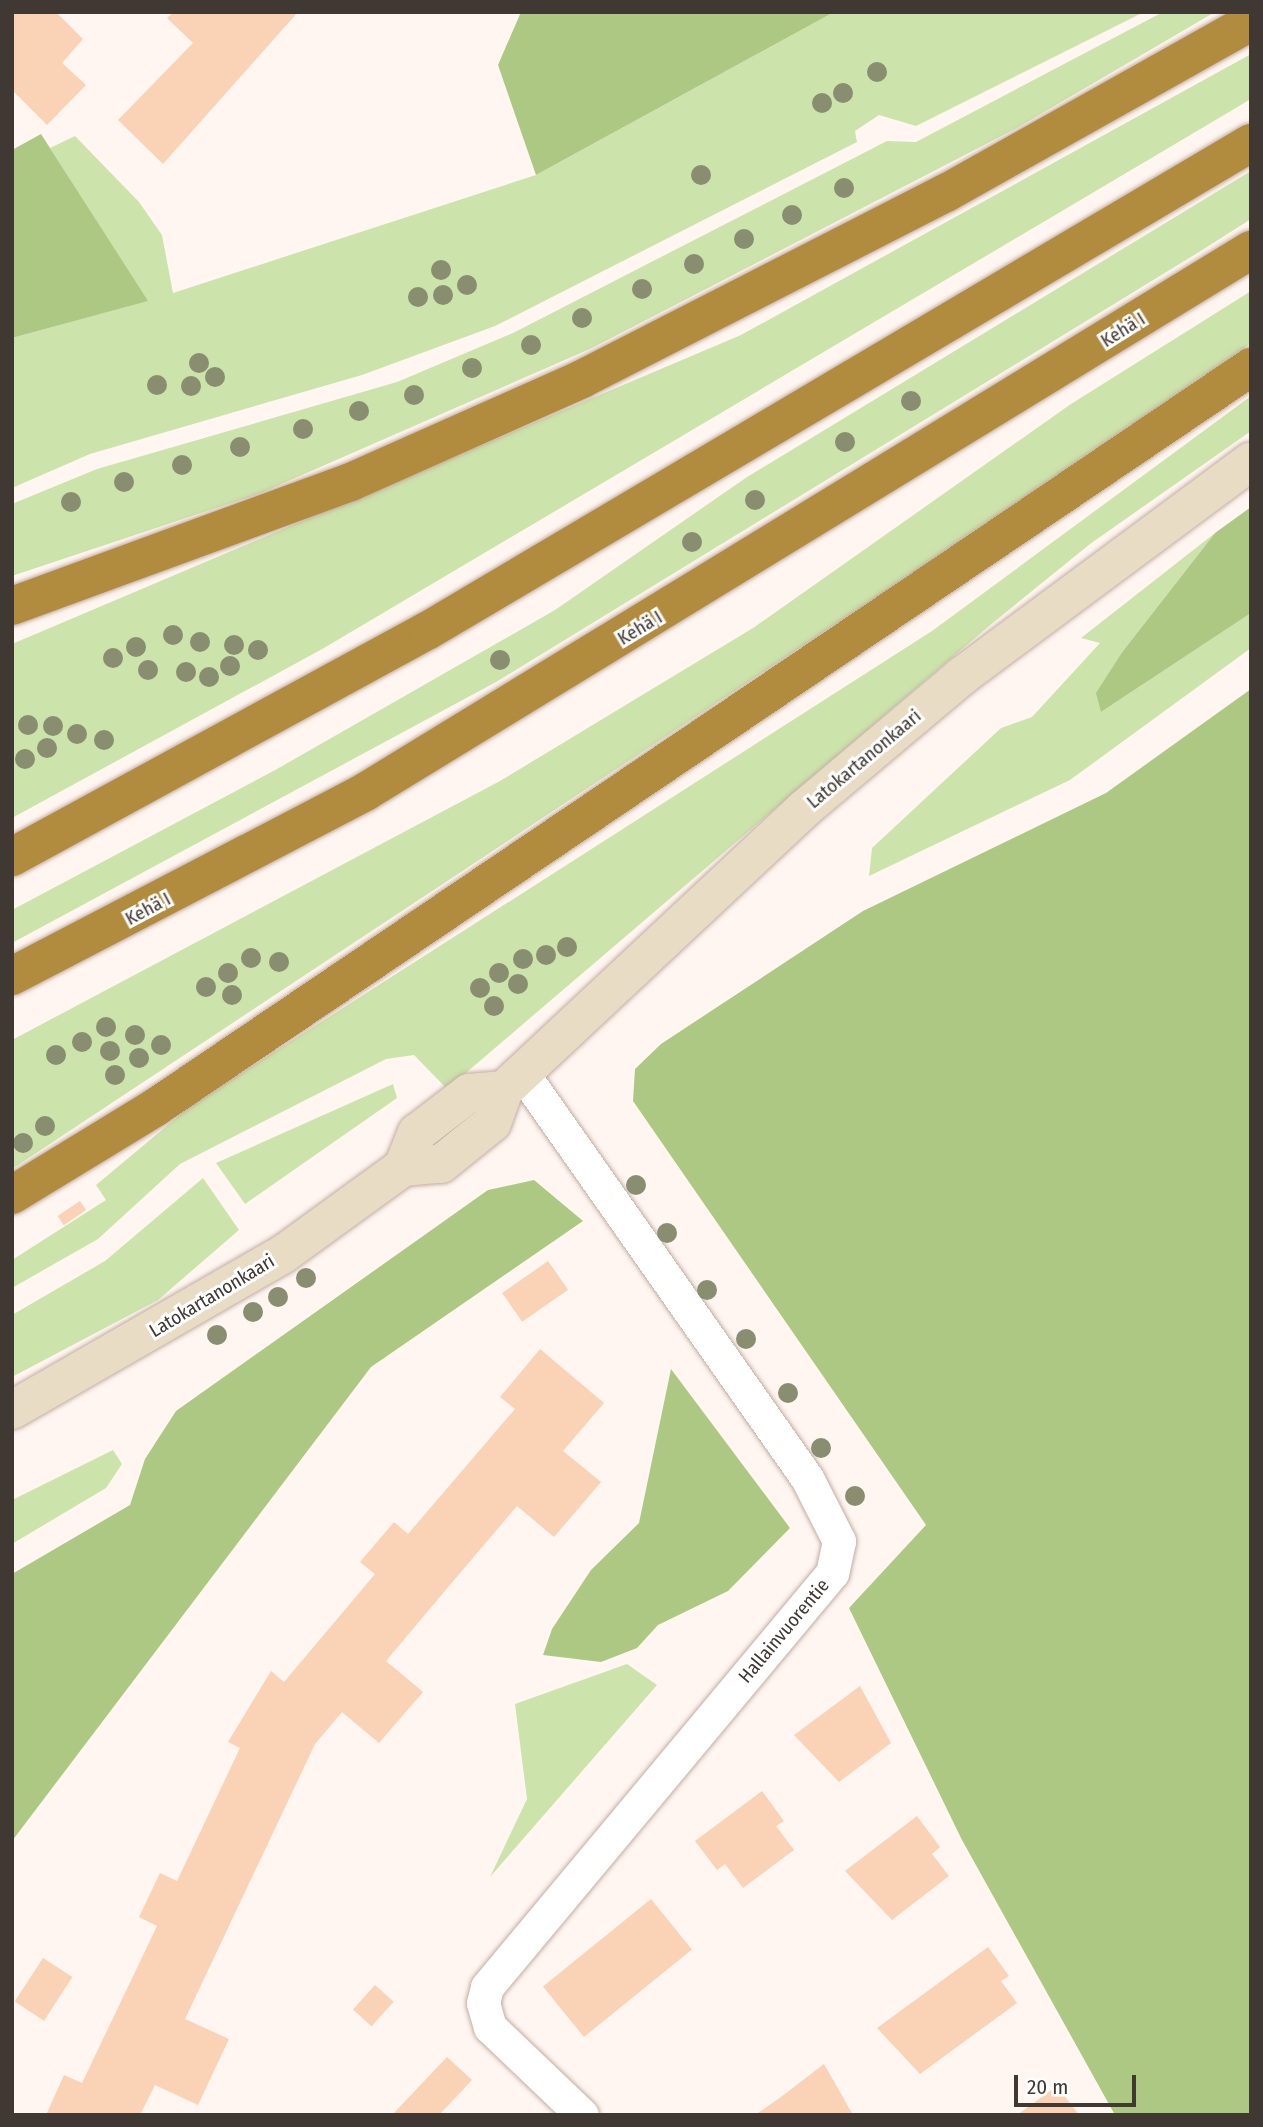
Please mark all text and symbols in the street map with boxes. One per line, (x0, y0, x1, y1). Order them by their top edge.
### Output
street label: Kehä I (1097, 308, 1149, 352)
street label: Kehä I (614, 606, 666, 650)
street label: Latokartanonkaari (802, 705, 926, 813)
street label: Kehä I (121, 888, 175, 930)
street label: Latokartanonkaari (145, 1250, 279, 1342)
street label: Hallainvuorentie (734, 1574, 834, 1688)
scale bar (1018, 2060, 1140, 2104)
text: 20 m (1027, 2074, 1068, 2100)

